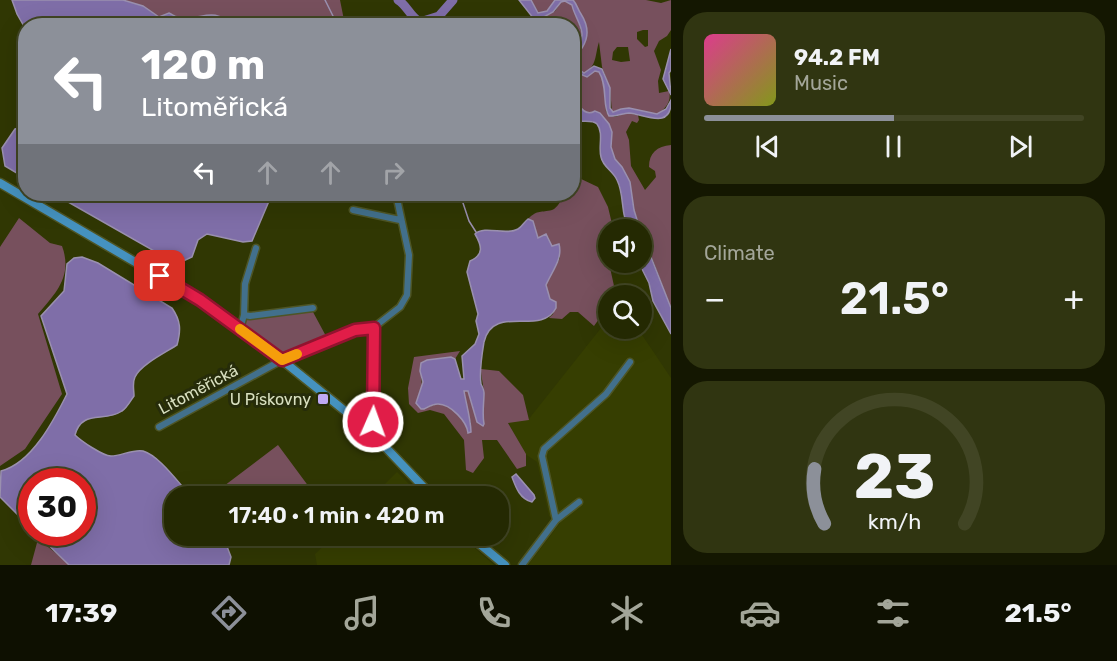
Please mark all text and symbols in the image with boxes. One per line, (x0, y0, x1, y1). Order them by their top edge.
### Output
text: 120 m (141, 40, 265, 90)
icon: left (42, 42, 120, 120)
text: 94.2 FM (794, 44, 880, 71)
text: Music (794, 71, 848, 95)
text: Litoměřická (141, 91, 288, 123)
icon: previous (751, 130, 784, 163)
icon: pause (877, 130, 910, 163)
icon: next (1004, 130, 1037, 163)
icon: left (188, 156, 221, 189)
icon: ahead (251, 156, 284, 189)
icon: ahead (314, 156, 347, 189)
icon: right (377, 156, 410, 189)
map controls (598, 219, 652, 339)
button: sound (598, 219, 652, 273)
text: Climate (704, 241, 775, 265)
pin (134, 250, 185, 301)
icon: arrive (143, 259, 176, 292)
text: 21.5° (840, 272, 949, 325)
text: − (704, 279, 725, 318)
text: + (1063, 279, 1084, 318)
button: search (598, 285, 652, 339)
street label: Litoměřická (155, 361, 241, 418)
place label: U Pískovny (230, 390, 311, 409)
position arrow (341, 390, 405, 454)
marker: U Pískovny (316, 392, 330, 406)
text: 23 (853, 440, 935, 514)
speed limit sign: 30 (18, 468, 96, 546)
text: 17:40 · 1 min · 420 m (229, 502, 444, 529)
text: km/h (867, 509, 921, 534)
icon: directions (208, 592, 250, 634)
icon: music (341, 592, 383, 634)
icon: phone (473, 592, 515, 634)
icon: climate (606, 592, 648, 634)
icon: car (739, 592, 781, 634)
icon: filters (872, 592, 914, 634)
text: 17:39 (45, 597, 117, 629)
text: 21.5° (1004, 597, 1072, 629)

